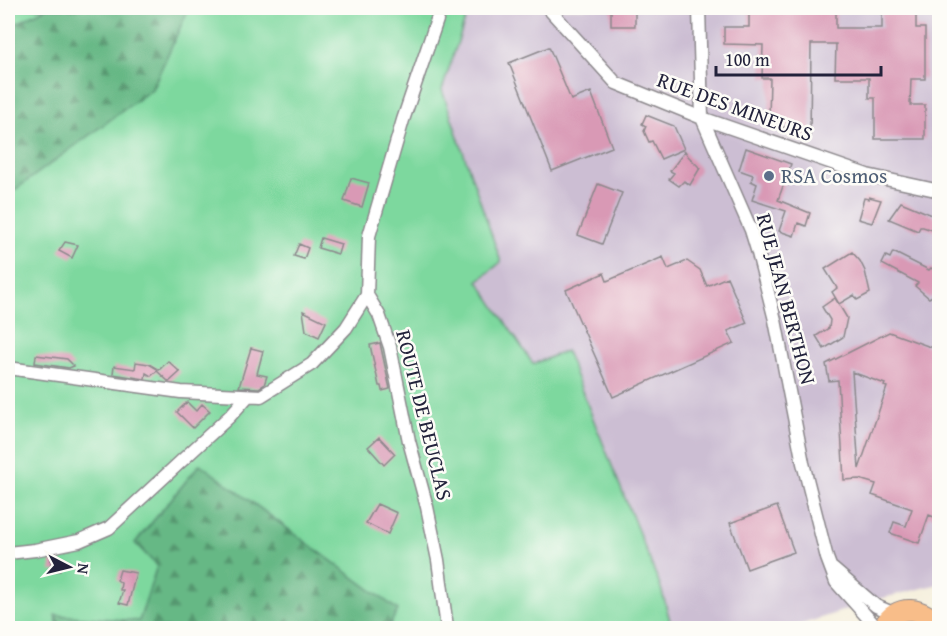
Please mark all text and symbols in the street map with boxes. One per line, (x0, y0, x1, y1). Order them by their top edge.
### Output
scale bar (716, 39, 881, 77)
text: 100 m (725, 46, 770, 73)
street label: RUE DES MINEURS (653, 64, 817, 149)
place label: RSA Cosmos (781, 160, 887, 191)
marker: RSA Cosmos (762, 169, 776, 183)
street label: RUE JEAN BERTHON (749, 210, 824, 388)
street label: ROUTE DE BEUCLAS (388, 326, 461, 503)
north arrow (39, 537, 99, 597)
text: N (71, 562, 96, 576)

